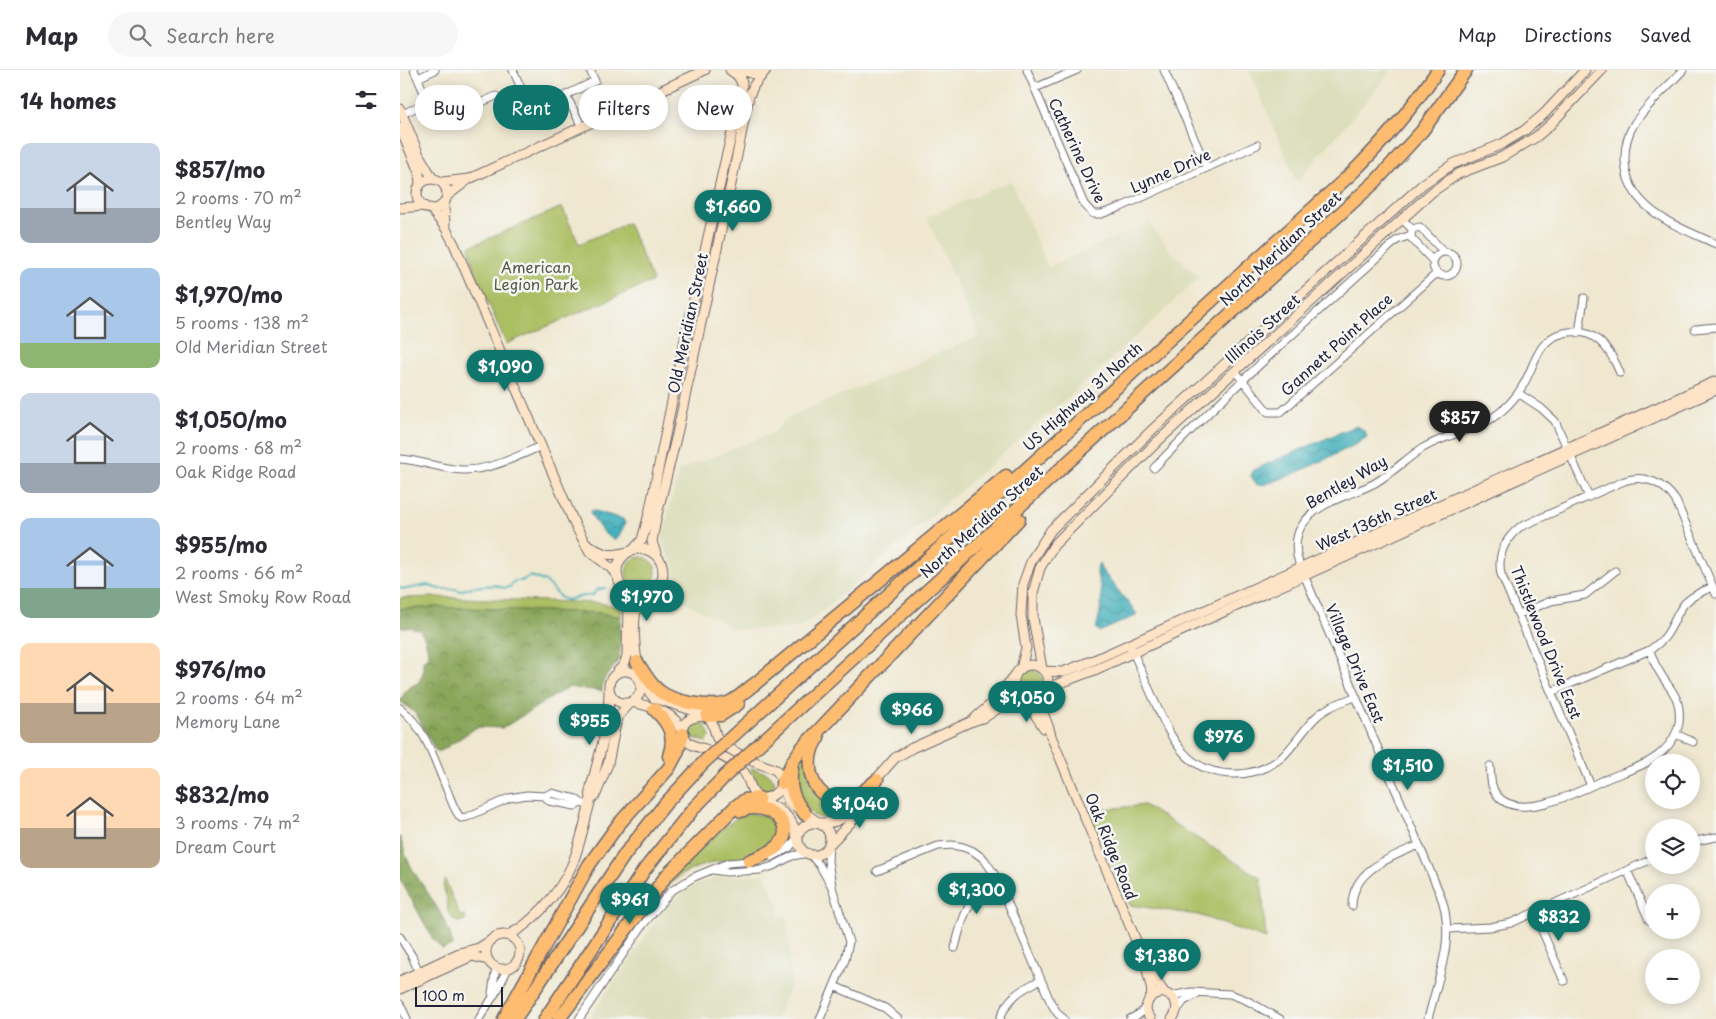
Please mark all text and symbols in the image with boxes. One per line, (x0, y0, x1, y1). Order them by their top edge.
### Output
search box (108, 12, 458, 57)
text: Map (25, 17, 78, 53)
icon: search (126, 21, 154, 49)
text: Search here (166, 21, 275, 49)
text: Map (1458, 21, 1496, 48)
text: Directions (1524, 21, 1612, 48)
text: Saved (1640, 21, 1691, 48)
text: 14 homes (20, 84, 116, 116)
chip: Buy (415, 85, 483, 130)
chip: Rent (493, 85, 569, 130)
chip: Filters (579, 85, 668, 130)
chip: New (678, 85, 752, 130)
icon: filters (352, 86, 380, 114)
street label: Catherine Drive (1044, 94, 1112, 206)
street label: Lynne Drive (1126, 142, 1214, 198)
text: $857/mo (175, 153, 265, 185)
icon: home (60, 163, 120, 223)
text: 2 rooms · 70 m² (175, 185, 302, 209)
street label: North Meridian Street (1214, 185, 1346, 311)
pin: $1,660 (692, 190, 774, 232)
text: $1,660 (705, 194, 761, 218)
text: Bentley Way (175, 209, 272, 233)
street label: Old Meridian Street (661, 251, 713, 395)
park label: American Legion Park (494, 255, 578, 295)
text: $1,970/mo (175, 278, 283, 310)
street label: Gannett Point Place (1275, 287, 1397, 401)
icon: home (60, 288, 120, 348)
street label: Illinois Street (1219, 288, 1305, 368)
text: 5 rooms · 138 m² (175, 310, 309, 334)
text: Old Meridian Street (175, 334, 327, 358)
street label: US Highway 31 North (1017, 336, 1147, 456)
pin: $1,090 (464, 350, 546, 392)
text: $1,090 (478, 354, 532, 378)
pin: $857 (1430, 400, 1490, 443)
text: $1,050/mo (175, 403, 287, 435)
text: $857 (1440, 405, 1480, 429)
icon: home (60, 413, 120, 473)
text: 2 rooms · 68 m² (175, 435, 302, 459)
street label: Bentley Way (1301, 448, 1391, 514)
text: Oak Ridge Road (175, 459, 296, 483)
street label: North Meridian Street (914, 459, 1048, 583)
street label: West 136th Street (1312, 482, 1440, 556)
text: $955/mo (175, 528, 267, 560)
icon: home (60, 538, 120, 598)
text: 2 rooms · 66 m² (175, 560, 303, 584)
street label: Thistlewood Drive East (1506, 562, 1588, 722)
pin: $1,970 (606, 580, 688, 622)
text: West Smoky Row Road (175, 584, 351, 608)
text: $1,970 (621, 584, 673, 608)
street label: Village Drive East (1320, 600, 1392, 726)
text: $976/mo (175, 653, 266, 685)
icon: home (60, 663, 120, 723)
pin: $1,050 (986, 680, 1068, 723)
text: 2 rooms · 64 m² (175, 685, 303, 709)
text: $1,050 (999, 685, 1055, 709)
pin: $966 (882, 692, 942, 735)
text: $966 (891, 697, 933, 721)
pin: $955 (560, 704, 620, 746)
text: $955 (570, 708, 610, 732)
text: Memory Lane (175, 709, 281, 733)
pin: $976 (1194, 720, 1254, 762)
text: $976 (1205, 724, 1243, 748)
pin: $1,510 (1367, 748, 1449, 791)
text: $1,510 (1383, 753, 1433, 777)
map controls (1645, 754, 1700, 1004)
button: locate (1645, 754, 1700, 809)
text: $832/mo (175, 778, 269, 810)
pin: $1,040 (819, 786, 901, 829)
icon: home (60, 788, 120, 848)
street label: Oak Ridge Road (1080, 789, 1144, 903)
text: $1,040 (832, 791, 888, 815)
text: 3 rooms · 74 m² (175, 810, 300, 834)
button: layers (1645, 819, 1700, 874)
text: Dream Court (175, 834, 276, 858)
pin: $1,300 (936, 872, 1018, 915)
text: $1,300 (949, 877, 1005, 901)
pin: $961 (600, 882, 660, 925)
button: + (1645, 884, 1700, 939)
text: $961 (611, 887, 649, 911)
pin: $832 (1529, 900, 1589, 942)
text: $832 (1538, 904, 1580, 928)
pin: $1,380 (1121, 938, 1203, 981)
text: $1,380 (1135, 943, 1189, 967)
button: − (1645, 949, 1700, 1004)
scale bar (415, 984, 502, 1007)
text: 100 m (422, 985, 465, 1006)

